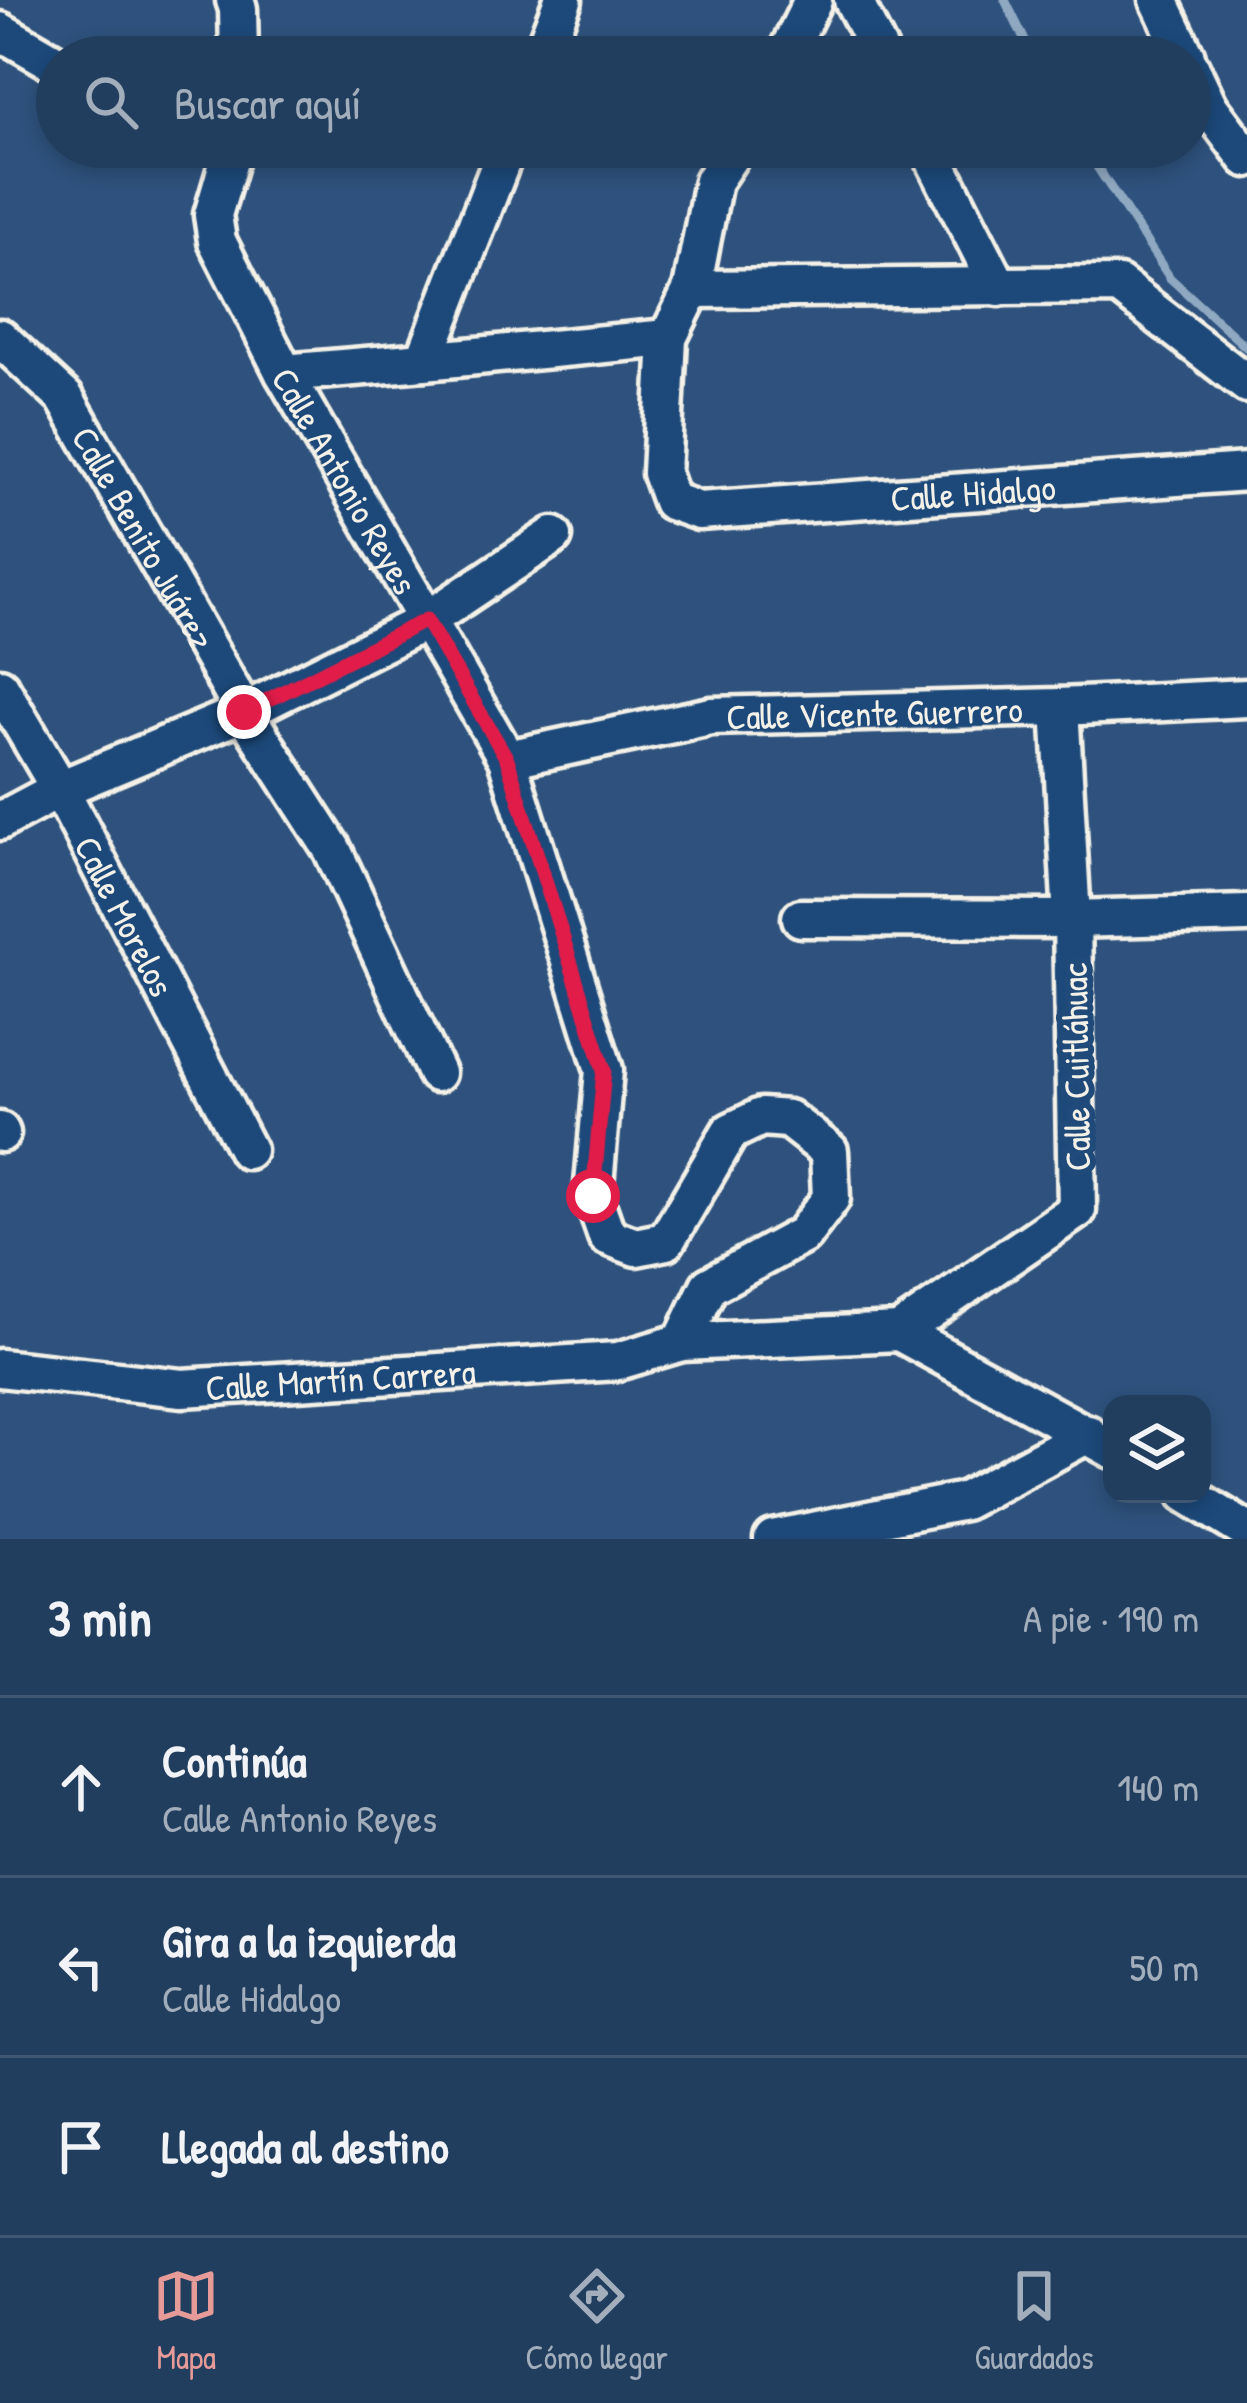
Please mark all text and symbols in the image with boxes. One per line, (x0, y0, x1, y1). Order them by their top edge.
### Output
search box (36, 36, 1211, 168)
icon: search (78, 69, 144, 135)
text: Buscar aquí (174, 72, 361, 133)
street label: Calle Antonio Reyes (261, 358, 431, 602)
street label: Calle Benito Juárez (61, 417, 228, 658)
street label: Calle Hidalgo (889, 461, 1057, 522)
street label: Calle Vicente Guerrero (726, 683, 1023, 740)
route end (217, 685, 271, 739)
street label: Calle Morelos (64, 827, 187, 1004)
street label: Calle Cuitláhuac (1049, 963, 1101, 1171)
route start (566, 1169, 620, 1223)
street label: Calle Martín Carrera (204, 1345, 477, 1411)
map controls (1103, 1395, 1211, 1503)
button: layers (1103, 1395, 1211, 1503)
text: 3 min (48, 1583, 152, 1652)
text: A pie · 190 m (1023, 1591, 1199, 1644)
text: Continúa (162, 1730, 307, 1791)
icon: ahead (48, 1754, 114, 1820)
text: 140 m (1117, 1760, 1199, 1813)
text: Calle Antonio Reyes (162, 1791, 437, 1844)
text: Gira a la izquierda (162, 1910, 456, 1971)
icon: left (48, 1934, 114, 2000)
text: 50 m (1130, 1940, 1199, 1993)
text: Calle Hidalgo (162, 1971, 341, 2024)
icon: arrive (48, 2114, 114, 2180)
text: Llegada al destino (162, 2116, 449, 2177)
tab: Mapa (153, 2263, 219, 2379)
tab: Cómo llegar (526, 2263, 668, 2379)
tab: Guardados (974, 2263, 1094, 2379)

